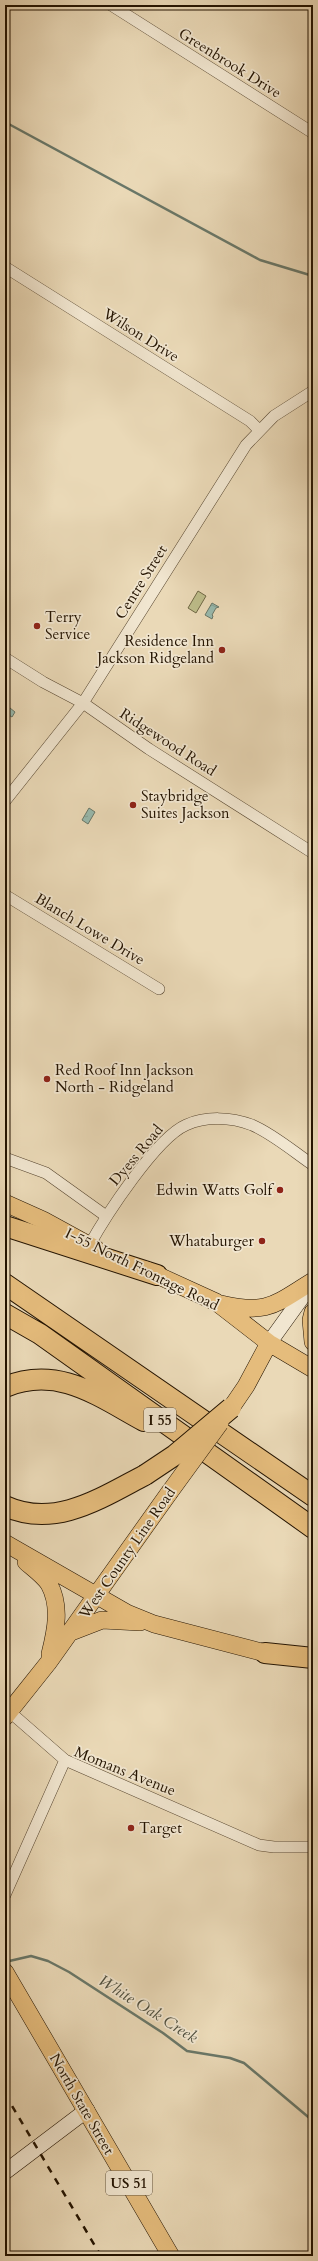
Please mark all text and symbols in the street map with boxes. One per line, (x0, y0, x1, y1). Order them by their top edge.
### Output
street label: Greenbrook Drive (175, 23, 285, 103)
street label: Wilson Drive (98, 303, 183, 367)
street label: Centre Street (110, 541, 172, 623)
place label: Terry Service (45, 607, 90, 644)
marker: Terry Service (32, 621, 42, 631)
place label: Residence Inn Jackson Ridgeland (95, 631, 214, 668)
marker: Residence Inn Jackson Ridgeland (217, 645, 227, 655)
street label: Ridgewood Road (116, 703, 220, 781)
place label: Staybridge Suites Jackson (141, 786, 230, 823)
marker: Staybridge Suites Jackson (128, 800, 138, 810)
street label: Blanch Lowe Drive (32, 888, 149, 970)
place label: Red Roof Inn Jackson North - Ridgeland (55, 1060, 194, 1097)
marker: Red Roof Inn Jackson North - Ridgeland (42, 1074, 52, 1084)
street label: Dyess Road (105, 1120, 167, 1190)
place label: Edwin Watts Golf (156, 1180, 274, 1200)
marker: Edwin Watts Golf (275, 1185, 285, 1195)
street label: I-55 North Frontage Road (62, 1223, 222, 1315)
place label: Whataburger (168, 1231, 255, 1251)
marker: Whataburger (257, 1236, 267, 1246)
road number: I 55 (144, 1408, 176, 1432)
street label: West County Line Road (74, 1483, 180, 1623)
street label: Momans Avenue (71, 1742, 179, 1800)
place label: Target (139, 1818, 182, 1838)
marker: Target (126, 1823, 136, 1833)
water label: White Oak Creek (94, 1970, 202, 2048)
street label: North State Street (45, 2050, 119, 2158)
road number: US 51 (106, 2171, 152, 2195)

